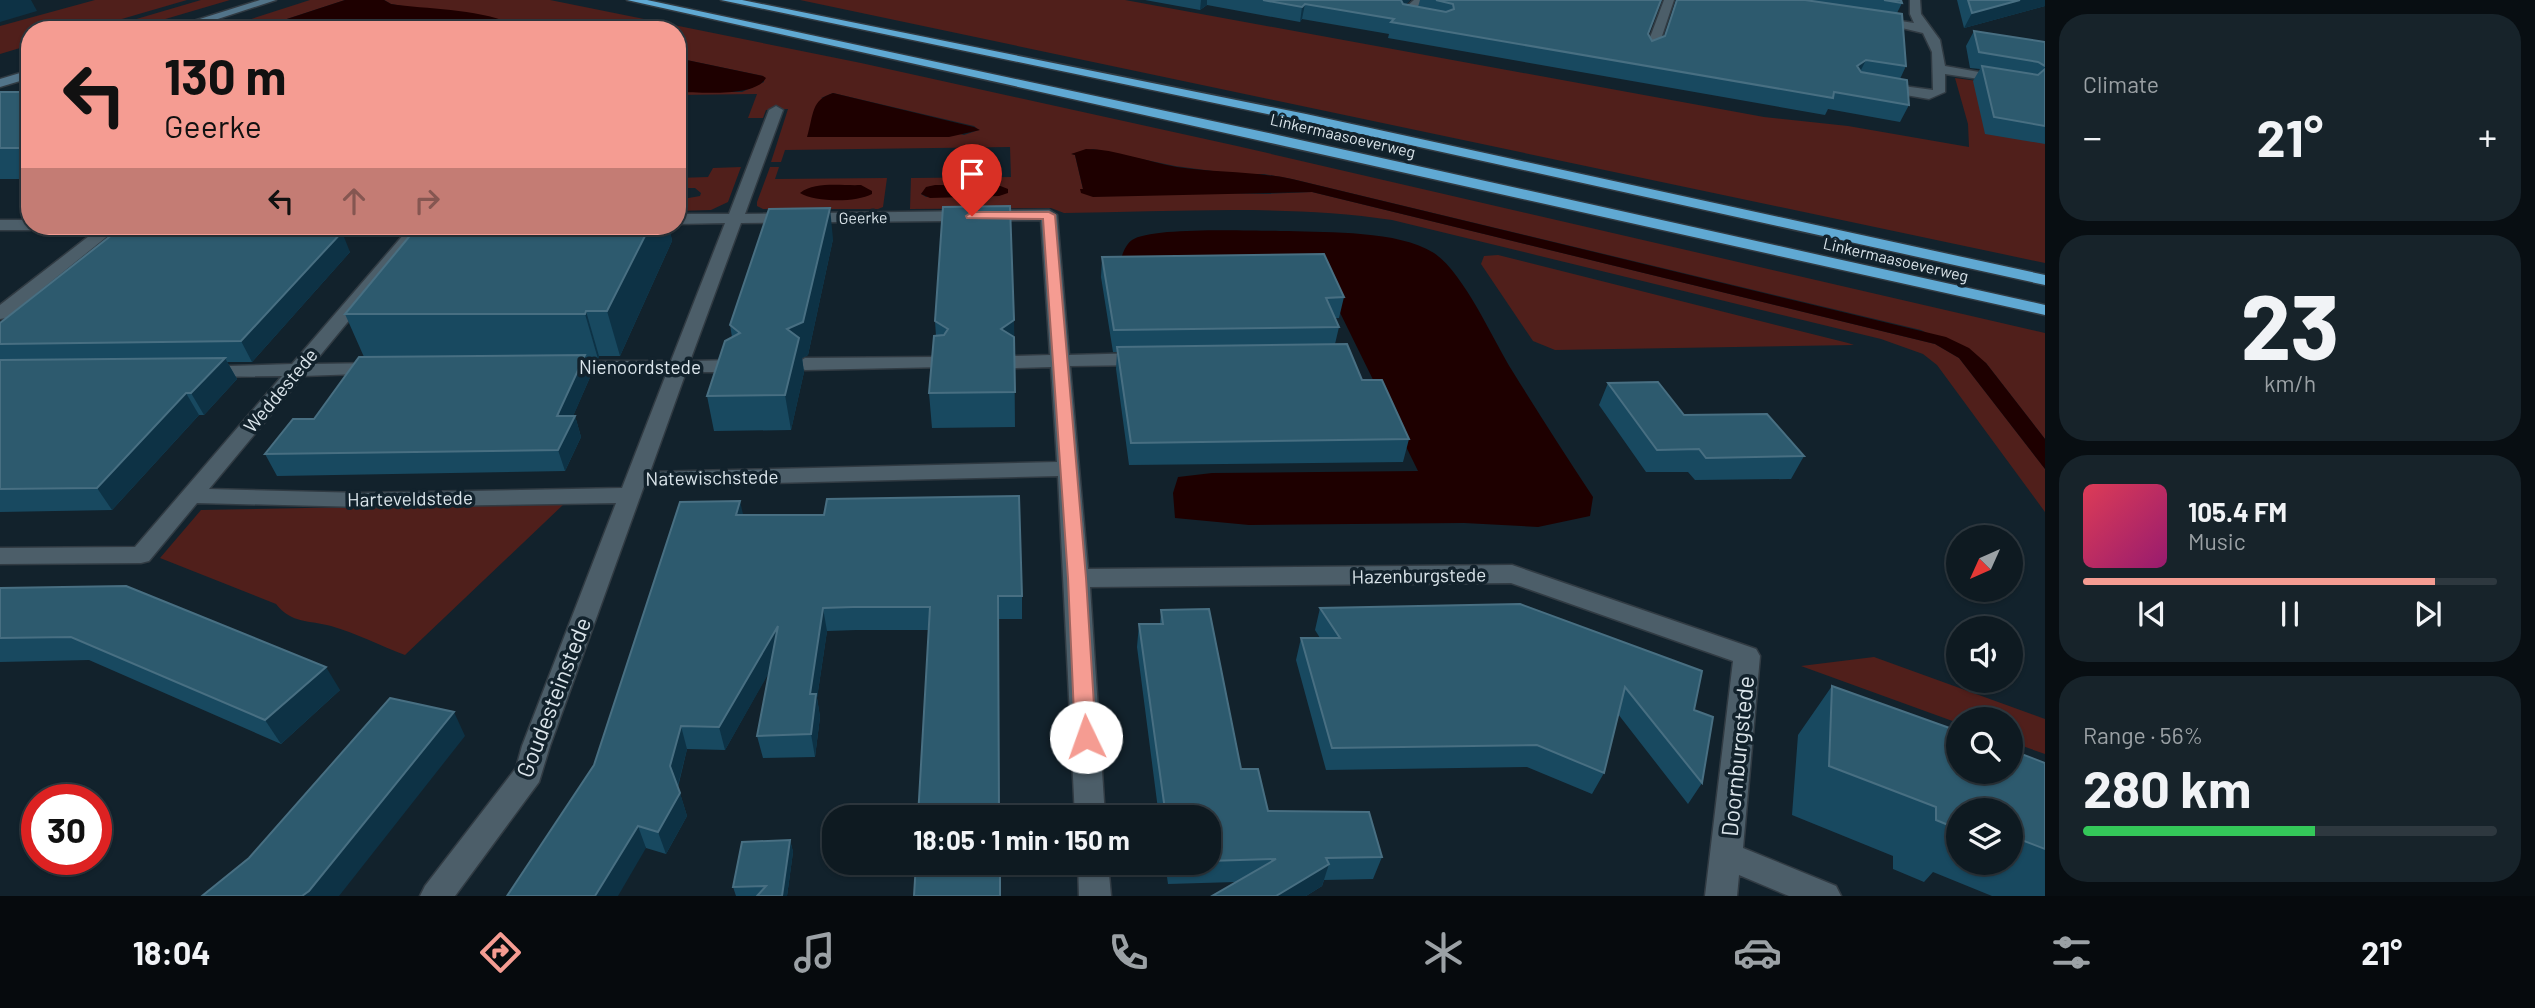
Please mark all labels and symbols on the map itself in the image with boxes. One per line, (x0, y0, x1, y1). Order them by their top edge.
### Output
street label: Linkermaasoeverweg (1268, 109, 1418, 161)
pin (942, 144, 1002, 216)
street label: Geerke (838, 207, 888, 227)
street label: Linkermaasoeverweg (1821, 233, 1971, 285)
street label: Weddestede (238, 343, 322, 437)
street label: Nienoordstede (579, 355, 701, 378)
street label: Natewischstede (645, 464, 779, 490)
street label: Harteveldstede (347, 485, 473, 511)
north arrow (1946, 525, 2023, 602)
street label: Hazenburgstede (1352, 562, 1486, 588)
street label: Goudesteinstede (510, 613, 596, 781)
street label: Doornburgstede (1715, 674, 1759, 838)
position arrow (1049, 700, 1123, 774)
speed limit sign: 30 (21, 784, 112, 875)

